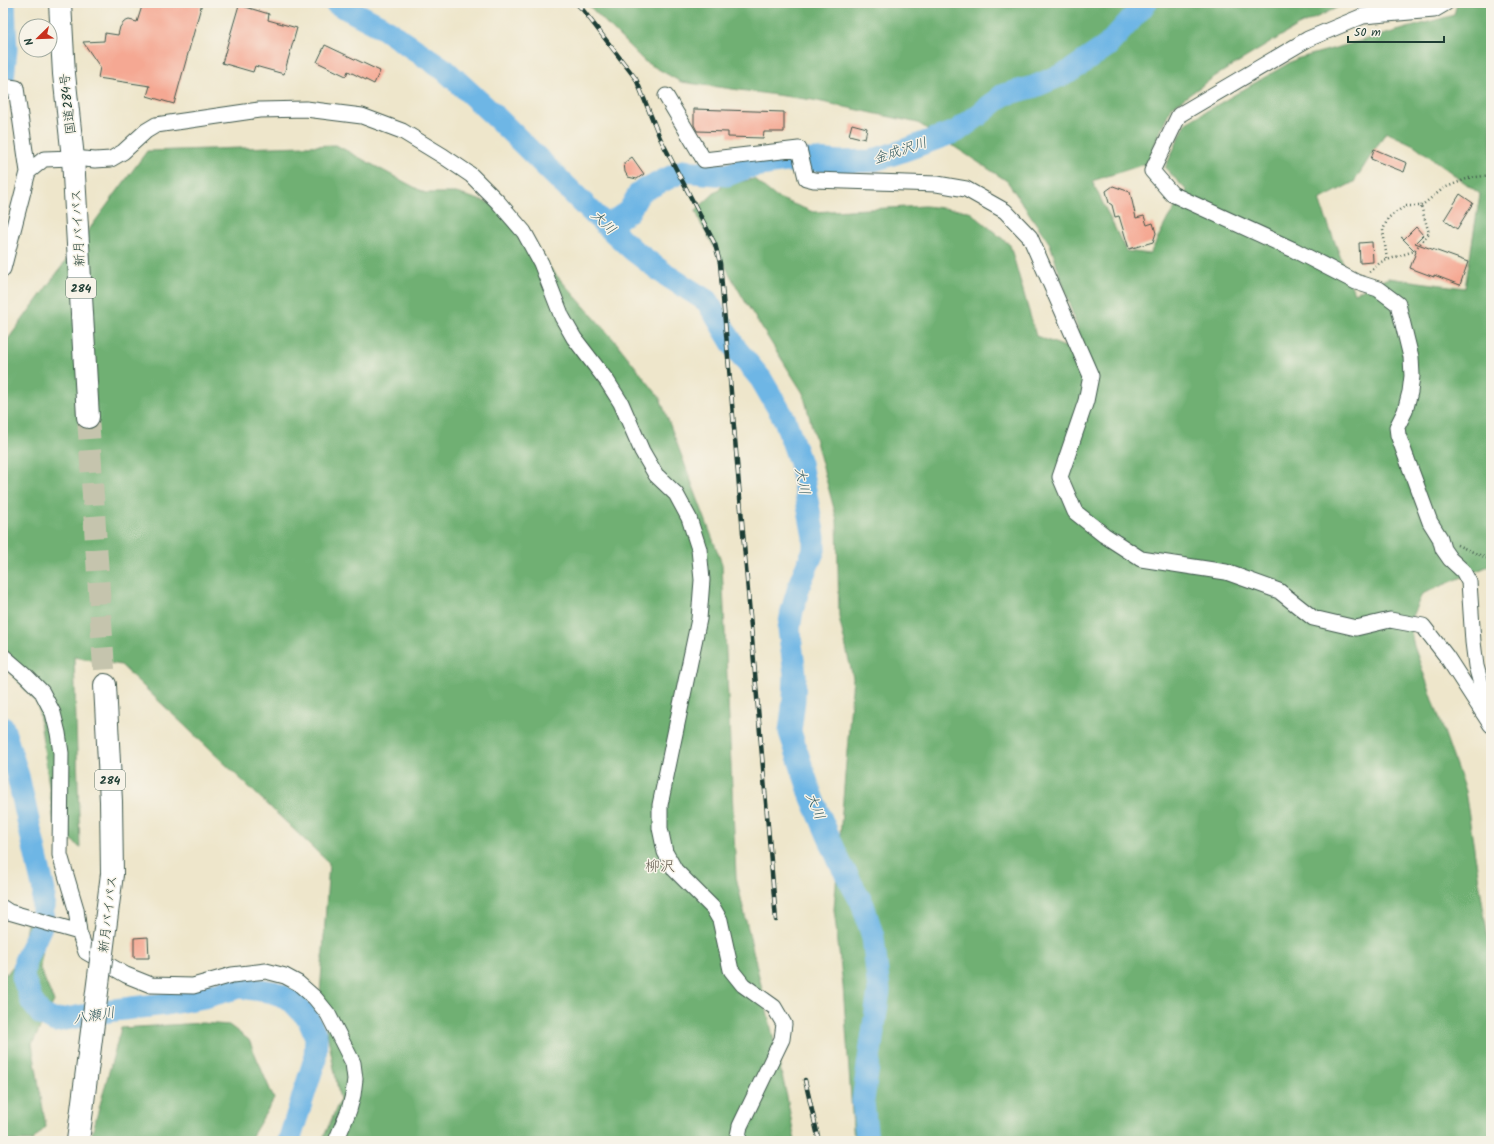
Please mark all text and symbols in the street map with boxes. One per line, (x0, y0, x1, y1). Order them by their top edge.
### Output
north arrow (18, 18, 58, 58)
scale bar (1348, 18, 1444, 44)
text: 50 m (1354, 23, 1381, 42)
text: N (20, 35, 39, 48)
street label: 国道284号 (55, 72, 82, 136)
water label: 金成沢川 (870, 132, 930, 170)
street label: 新月バイパス (66, 189, 91, 267)
water label: 大川 (586, 205, 621, 240)
road number: 284 (66, 278, 96, 298)
water label: 大川 (788, 465, 816, 497)
road number: 284 (95, 770, 125, 790)
water label: 大川 (800, 789, 831, 823)
district label: 柳沢 (645, 855, 675, 879)
street label: 新月バイパス (93, 874, 124, 954)
water label: 八瀬川 (72, 1002, 117, 1030)

